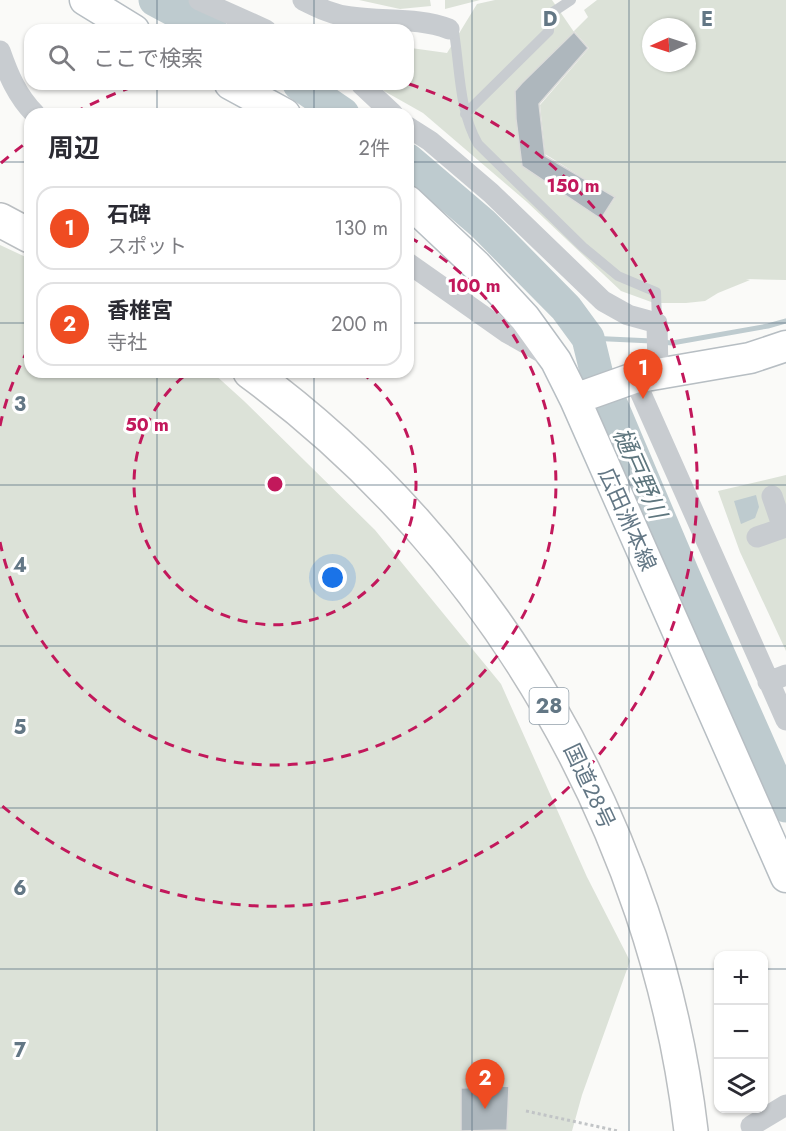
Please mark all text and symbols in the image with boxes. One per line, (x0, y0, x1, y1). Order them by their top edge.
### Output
text: D (543, 5, 557, 34)
text: E (701, 5, 713, 34)
north arrow (642, 18, 696, 72)
search box (24, 24, 414, 90)
icon: search (45, 41, 78, 74)
text: ここで検索 (93, 42, 203, 74)
text: 周辺 (48, 129, 100, 167)
text: 2件 (359, 134, 390, 163)
text: 150 m (547, 173, 599, 199)
text: 石碑 (107, 198, 151, 230)
text: 1 (64, 214, 75, 243)
text: 130 m (334, 214, 388, 243)
text: スポット (107, 232, 187, 261)
text: 100 m (447, 273, 501, 299)
text: 香椎宮 (107, 294, 173, 326)
text: 2 (63, 310, 76, 339)
text: 200 m (331, 310, 388, 339)
text: 寺社 (107, 328, 147, 357)
pin: 1 (624, 350, 662, 399)
text: 3 (14, 390, 26, 419)
text: 50 m (125, 412, 169, 438)
water label: 樋戸野川 (604, 422, 677, 527)
street label: 広田洲本線 (591, 462, 665, 576)
centre of rings (265, 474, 285, 494)
text: 4 (13, 551, 27, 580)
your location (318, 563, 347, 592)
road number: 28 (530, 688, 568, 724)
text: 5 (14, 713, 27, 742)
street label: 国道28号 (556, 738, 624, 834)
text: 6 (13, 874, 27, 903)
map controls (714, 951, 768, 1113)
button: + (714, 951, 768, 1005)
button: − (714, 1005, 768, 1059)
text: 7 (14, 1036, 27, 1065)
button: layers (714, 1059, 768, 1113)
pin: 2 (466, 1060, 504, 1109)

